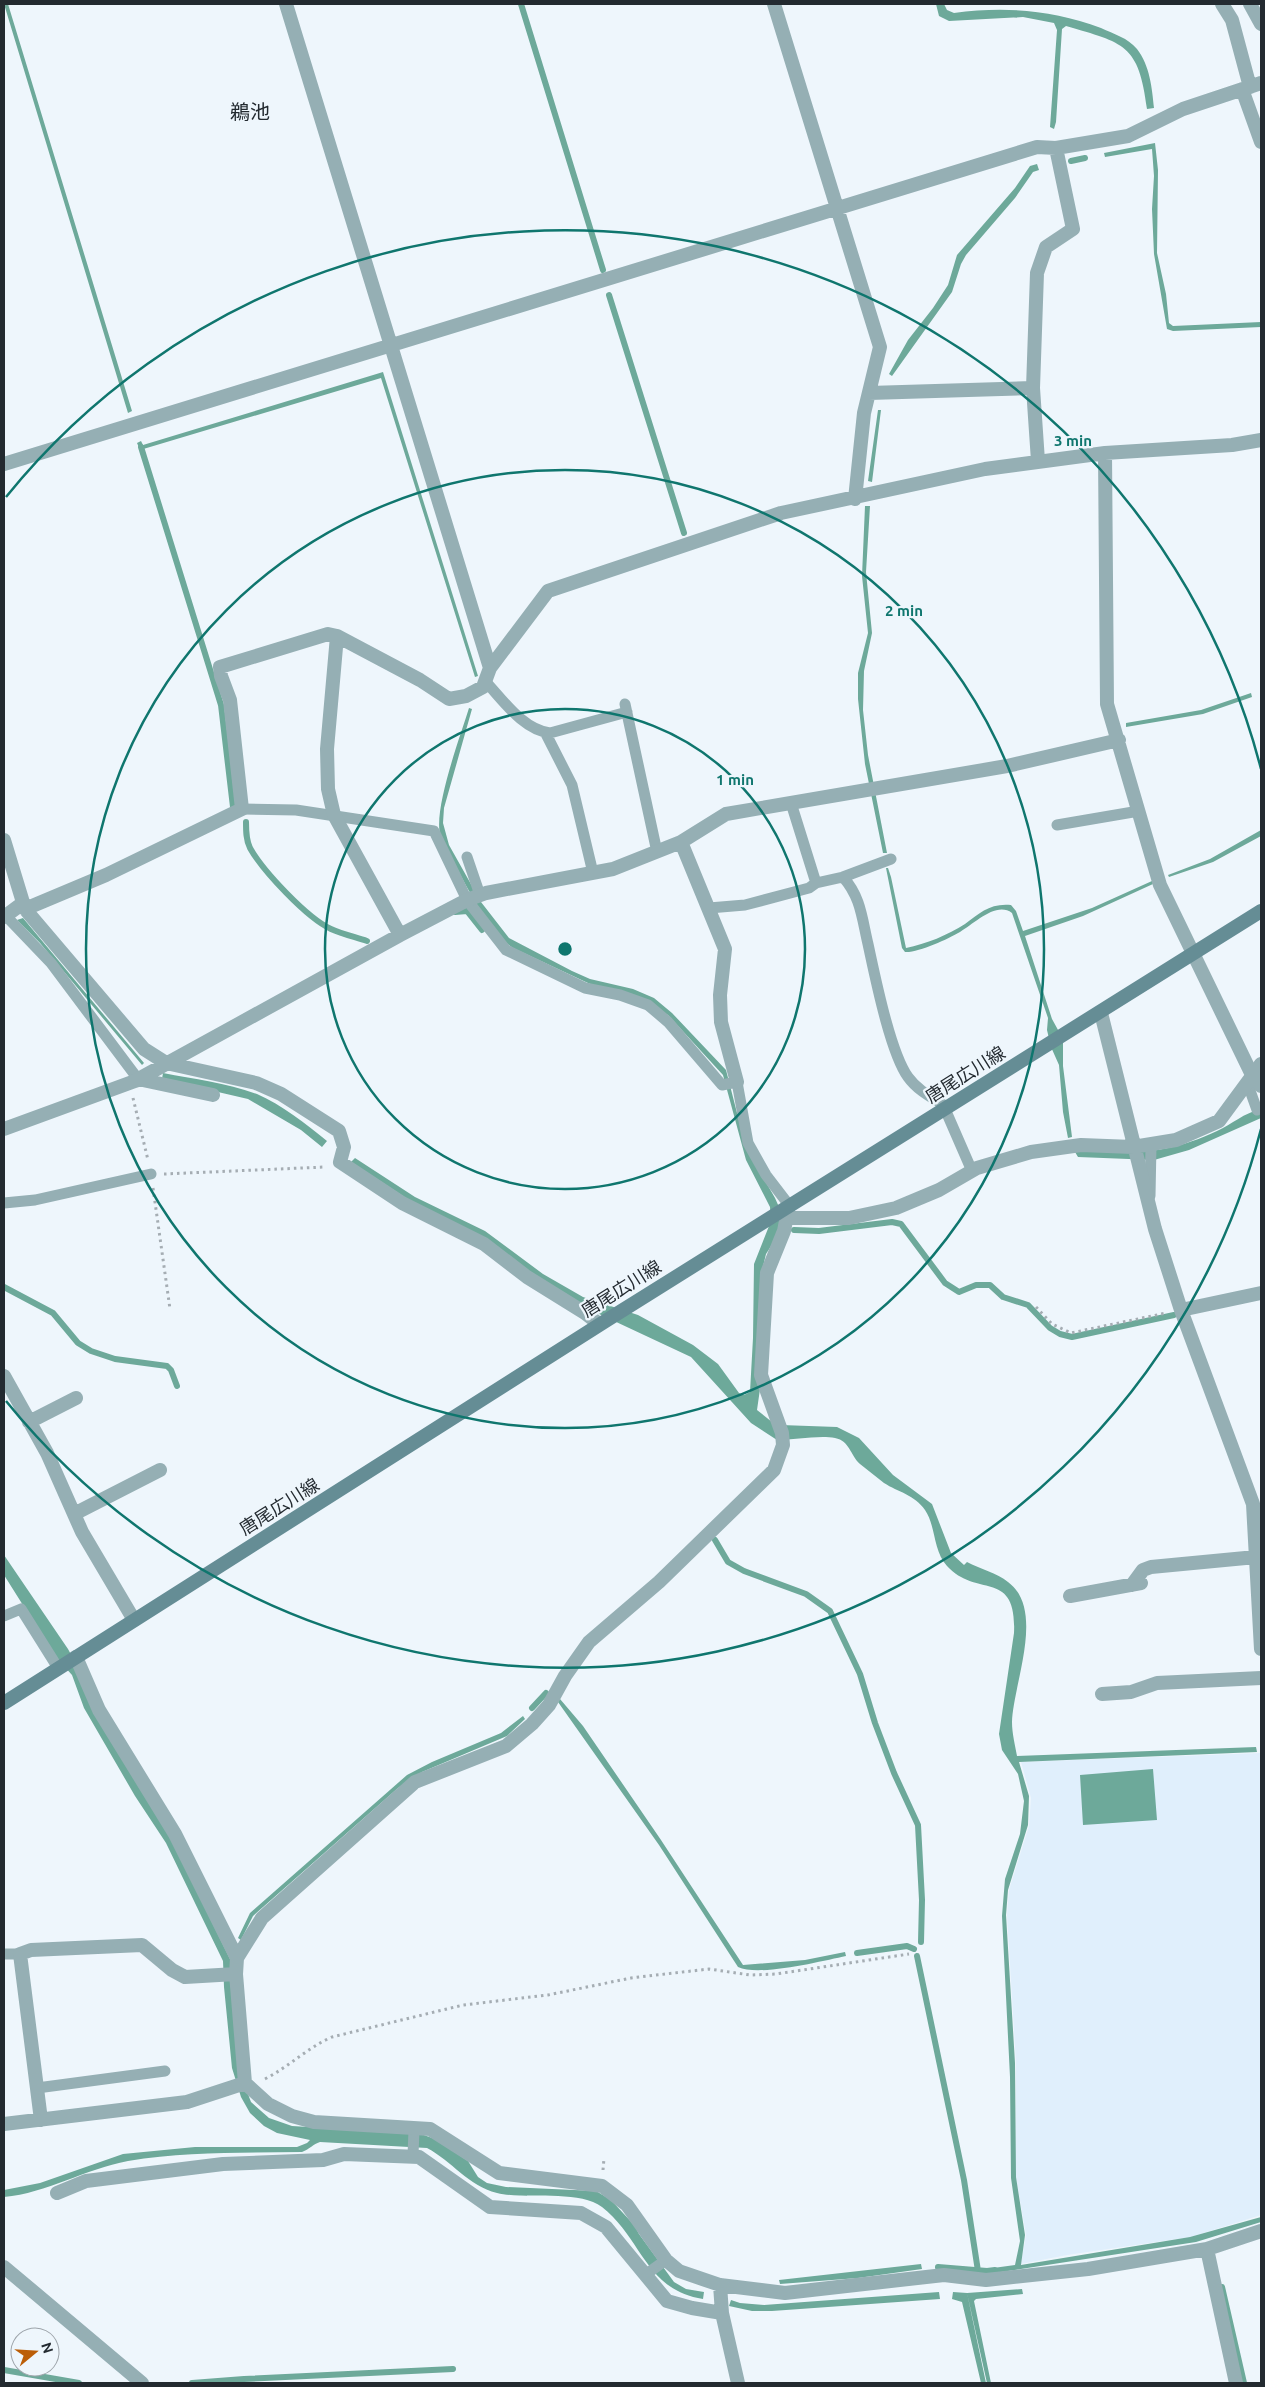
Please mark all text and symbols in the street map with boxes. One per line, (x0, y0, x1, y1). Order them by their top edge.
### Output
district label: 鵜池 (230, 100, 270, 123)
text: 3 min (1054, 432, 1092, 449)
text: 2 min (885, 602, 923, 619)
text: 1 min (716, 771, 754, 788)
centre of rings (556, 940, 574, 958)
street label: 唐尾広川線 (922, 1042, 1008, 1106)
street label: 唐尾広川線 (578, 1256, 664, 1320)
street label: 唐尾広川線 (236, 1474, 322, 1538)
north arrow (10, 2327, 60, 2377)
text: N (38, 2341, 57, 2355)

